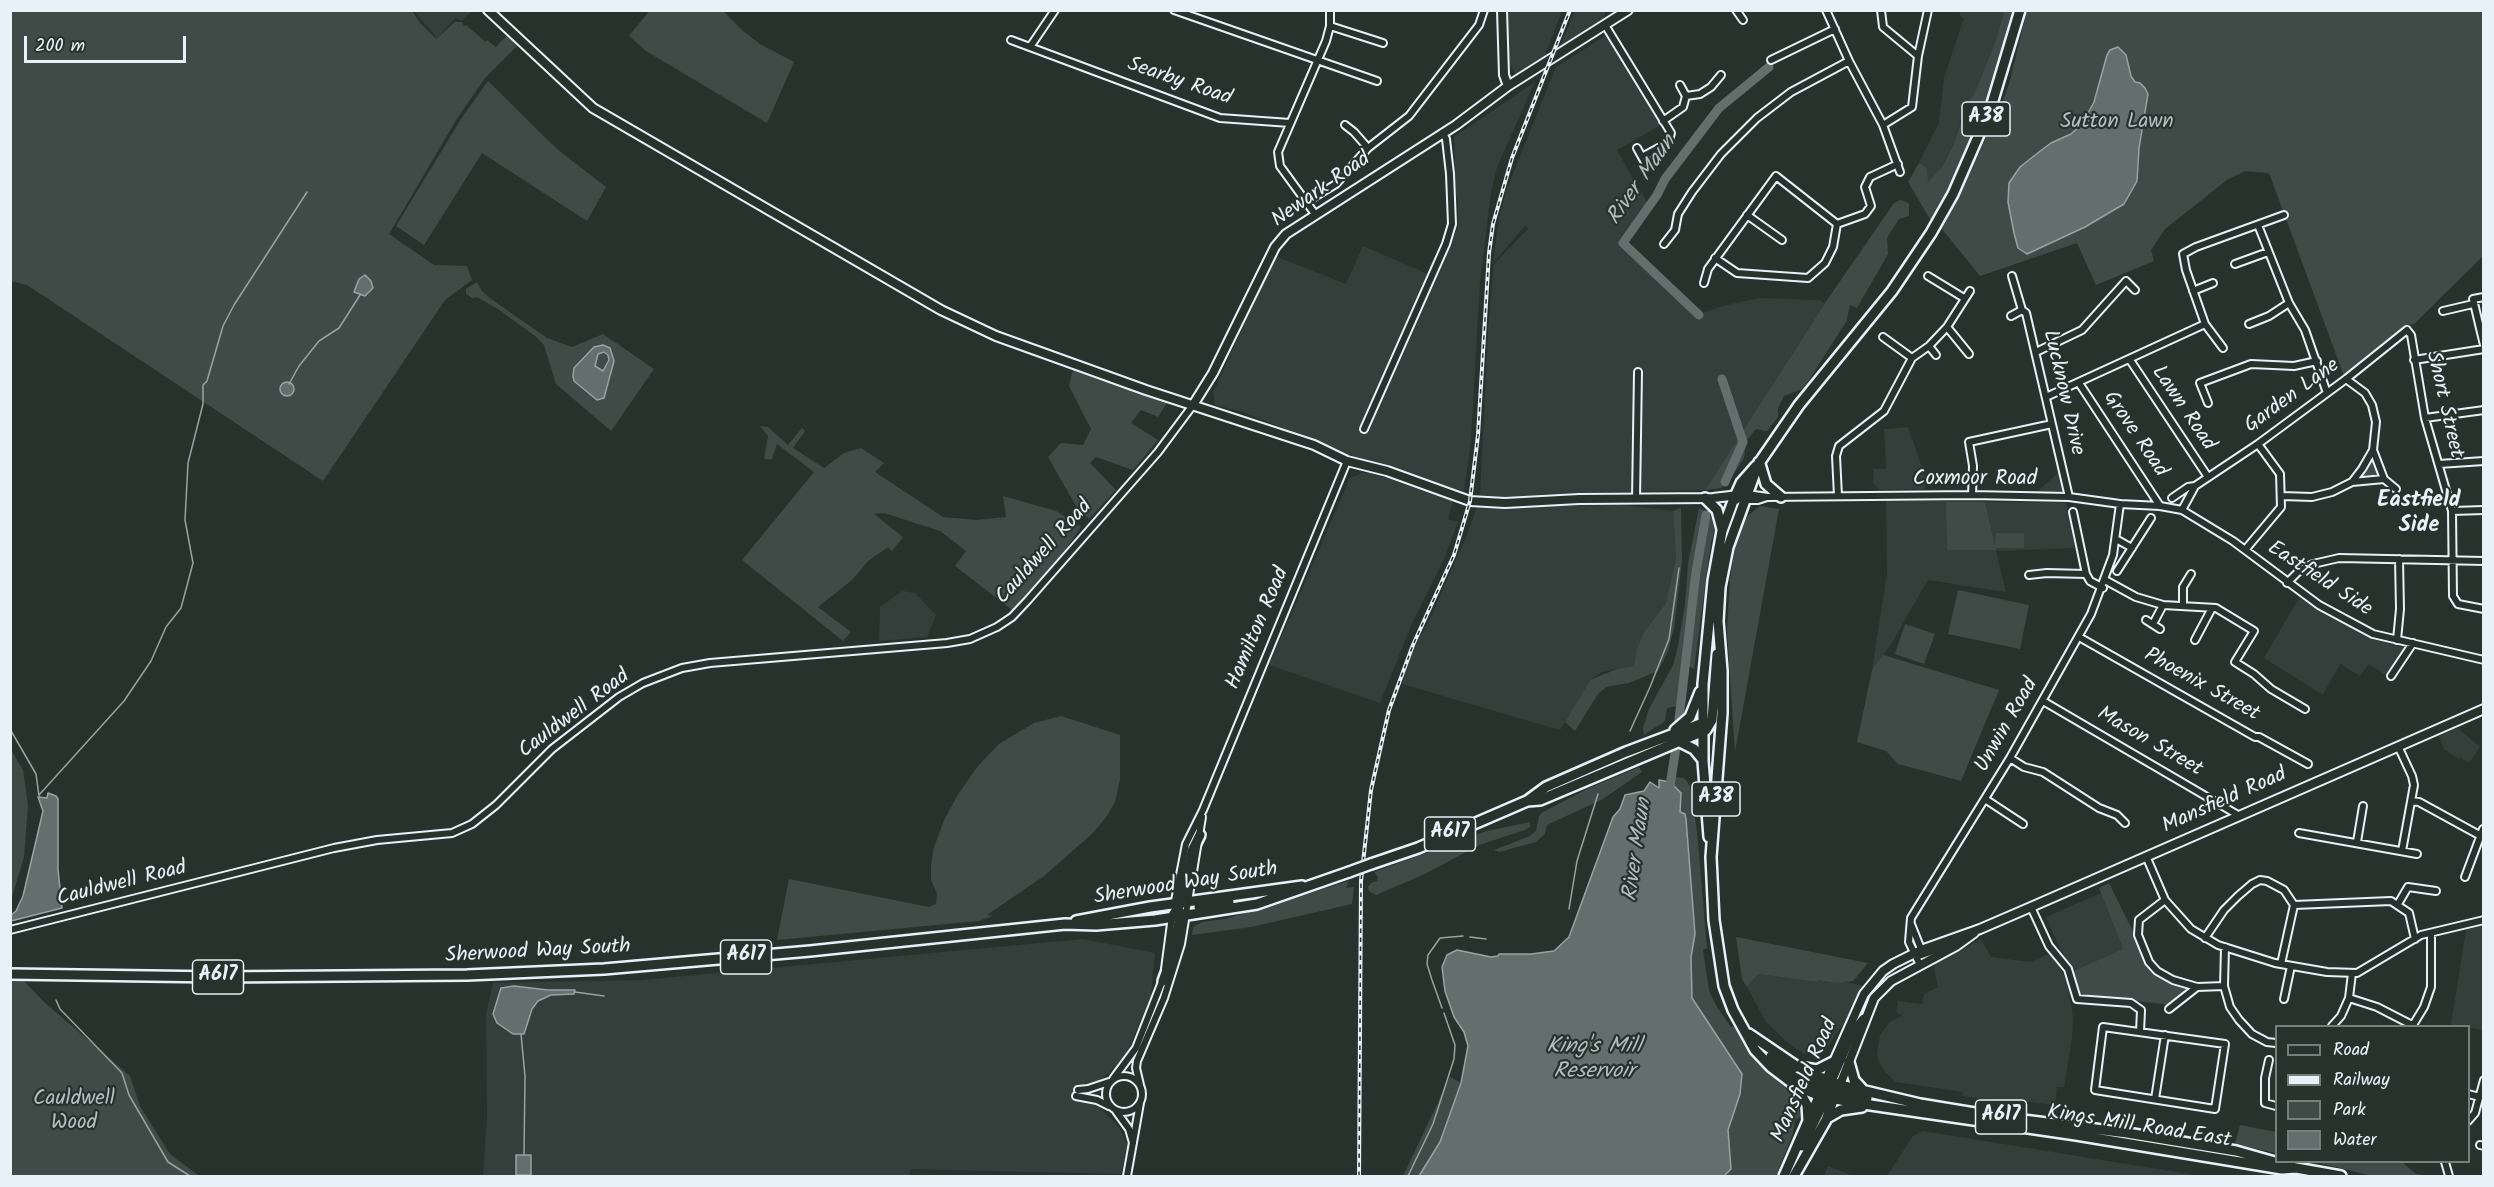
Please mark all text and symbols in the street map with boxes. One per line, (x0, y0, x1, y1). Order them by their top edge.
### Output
scale bar (27, 24, 189, 62)
text: 200 m (35, 32, 85, 61)
street label: Searby Road (1123, 53, 1235, 113)
road number: A38 (1962, 102, 2010, 136)
park label: Sutton Lawn (2060, 110, 2174, 136)
water label: River Maun (1603, 131, 1683, 231)
street label: Newark Road (1268, 148, 1376, 234)
street label: Lucknow Drive (2035, 328, 2089, 458)
street label: Short Street (2418, 349, 2468, 461)
street label: Garden Lane (2241, 354, 2345, 440)
street label: Lawn Road (2144, 362, 2220, 456)
street label: Grove Road (2096, 387, 2172, 483)
street label: Coxmoor Road (1913, 467, 2037, 493)
district label: Eastfield Side (2377, 489, 2461, 540)
street label: Cauldwell Road (991, 495, 1099, 611)
street label: Eastfield Side (2262, 537, 2376, 623)
street label: Hamilton Road (1222, 564, 1296, 694)
street label: Phoenix Street (2139, 644, 2263, 728)
street label: Cauldwell Road (514, 665, 636, 765)
street label: Unwin Road (1971, 674, 2045, 778)
street label: Mason Street (2092, 703, 2206, 783)
street label: Mansfield Road (2159, 763, 2291, 841)
road number: A38 (1692, 782, 1740, 816)
water label: River Maun (1619, 797, 1659, 903)
road number: A617 (1424, 817, 1476, 851)
street label: Cauldwell Road (55, 857, 189, 913)
street label: Sherwood Way South (1092, 858, 1280, 912)
street label: Sherwood Way South (445, 936, 631, 970)
road number: A617 (720, 940, 771, 974)
road number: A617 (192, 960, 244, 994)
street label: Mansfield Road (1767, 1015, 1845, 1147)
legend (2275, 1025, 2470, 1163)
water label: King's Mill Reservoir (1546, 1035, 1642, 1086)
text: Road (2333, 1036, 2369, 1065)
text: Railway (2333, 1066, 2390, 1095)
park label: Cauldwell Wood (33, 1087, 115, 1137)
text: Park (2333, 1096, 2366, 1125)
road number: A617 (1976, 1100, 2026, 1134)
street label: Kings Mill Road East (2045, 1101, 2233, 1155)
text: Water (2333, 1126, 2377, 1155)

